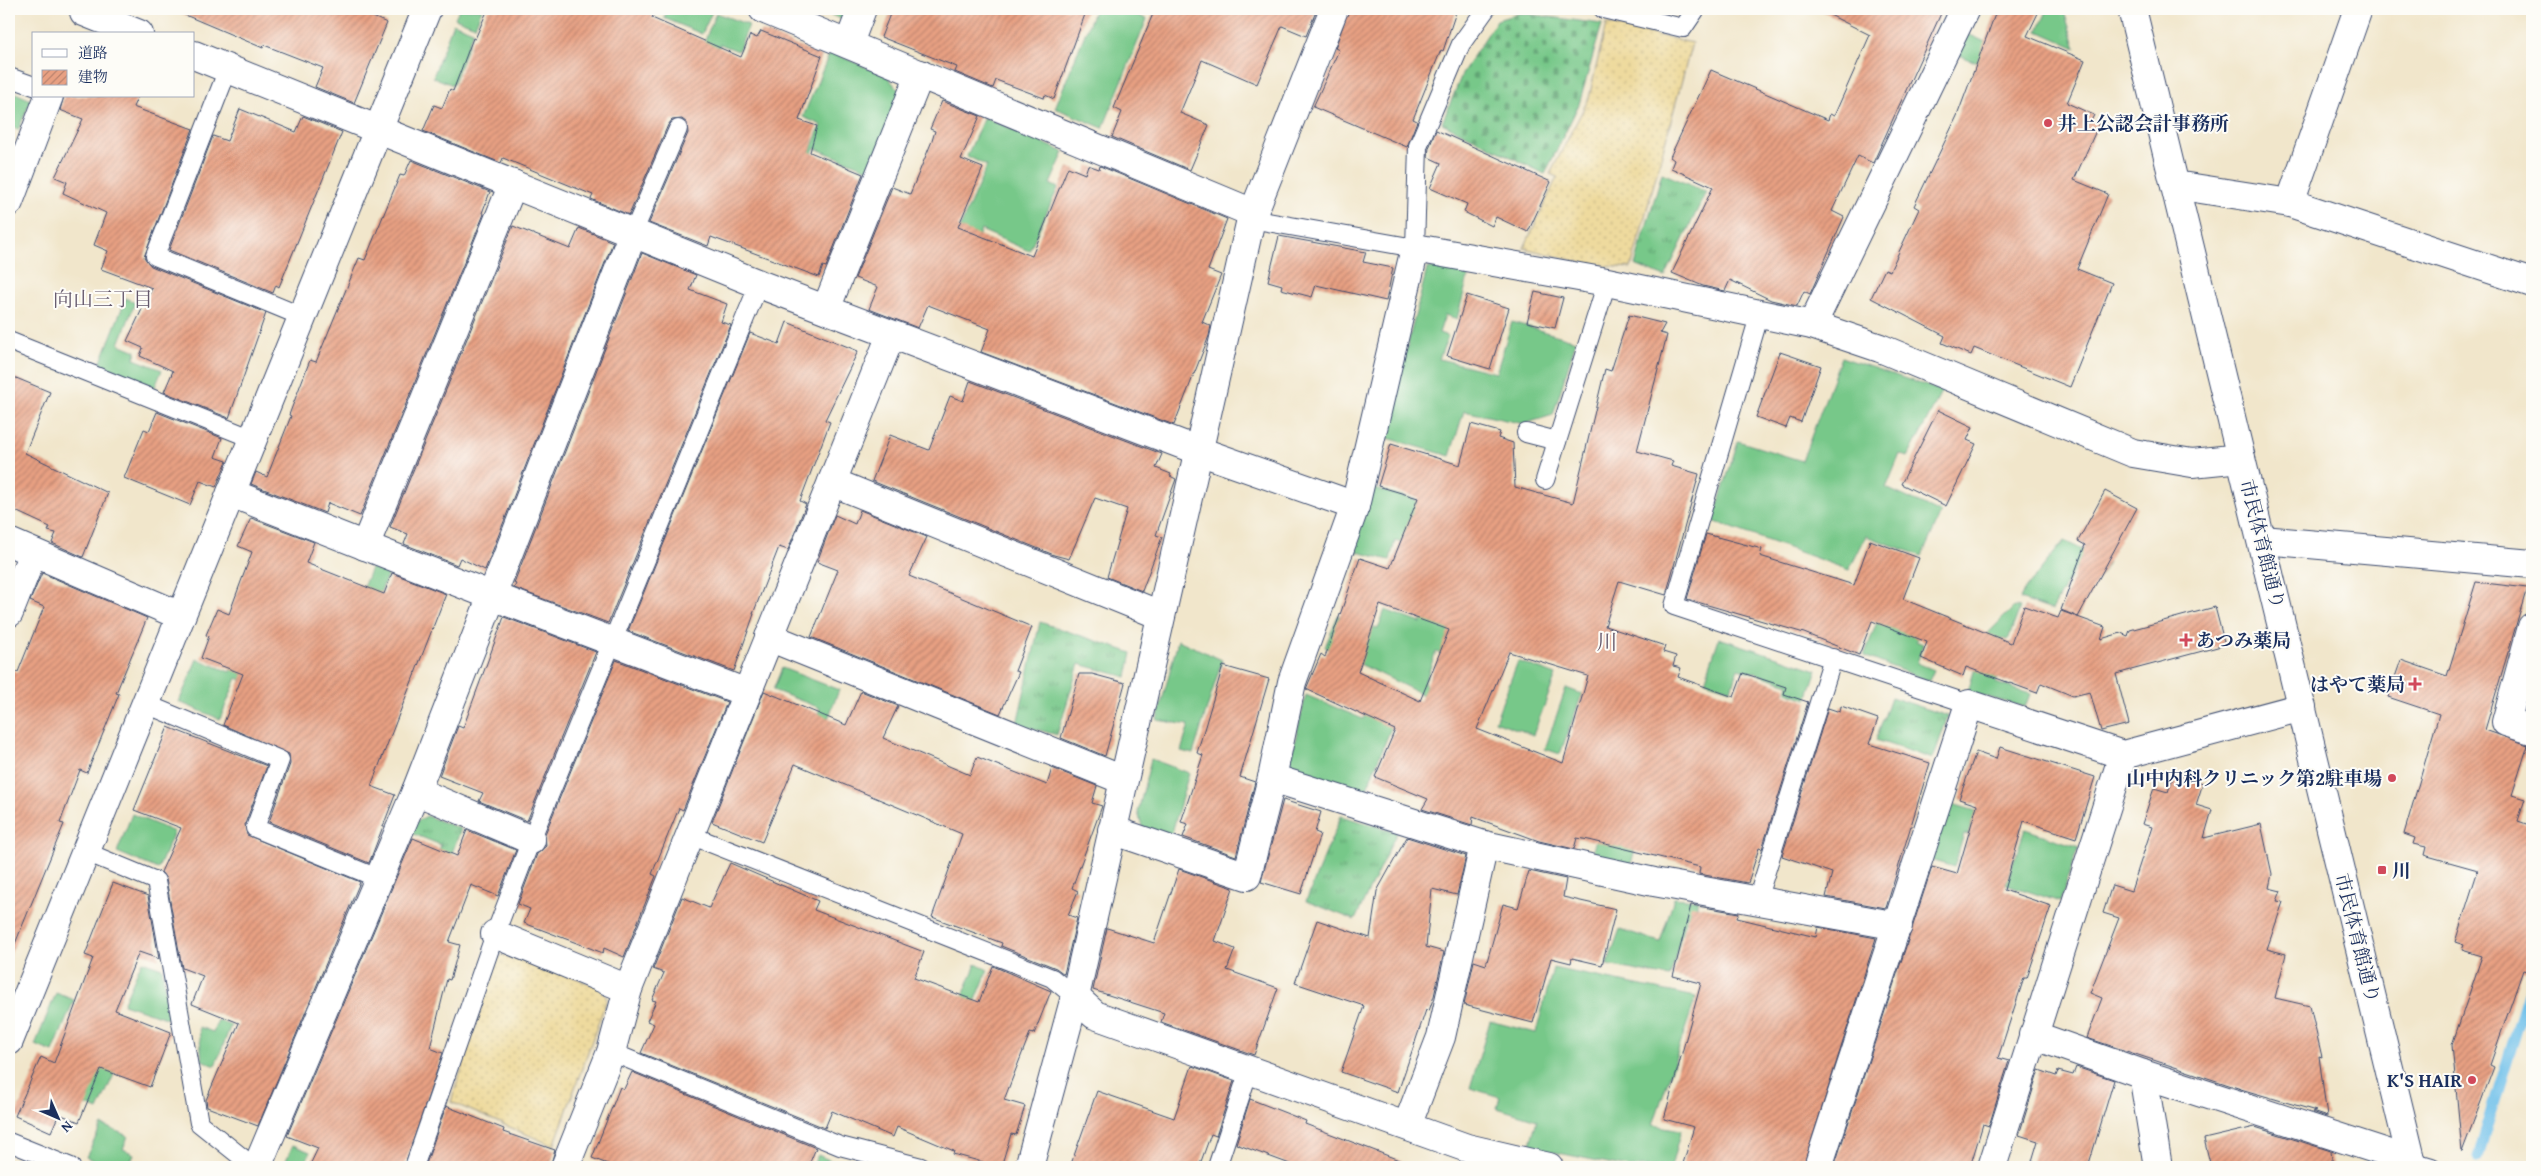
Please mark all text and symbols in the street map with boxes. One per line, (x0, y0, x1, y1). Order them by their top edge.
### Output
legend (32, 32, 195, 98)
text: 道路 (78, 42, 108, 63)
text: 建物 (78, 66, 108, 87)
place label: 井上公認会計事務所 (2058, 109, 2229, 137)
marker: 井上公認会計事務所 (2042, 117, 2054, 129)
district label: 向山三丁目 (53, 284, 153, 313)
street label: 市民体育館通り (2233, 476, 2293, 612)
district label: 川 (1597, 626, 1618, 657)
place label: あつみ薬局 (2196, 626, 2291, 654)
marker: あつみ薬局 (2180, 634, 2192, 646)
place label: はやて薬局 (2310, 670, 2405, 698)
marker: はやて薬局 (2409, 678, 2421, 690)
place label: 山中内科クリニック第2駐車場 (2126, 764, 2382, 792)
marker: 山中内科クリニック第2駐車場 (2386, 772, 2398, 784)
place label: 川 (2392, 856, 2411, 884)
marker: 川 (2376, 864, 2388, 876)
street label: 市民体育館通り (2328, 870, 2388, 1006)
place label: K'S HAIR (2387, 1066, 2462, 1094)
marker: K'S HAIR (2466, 1074, 2478, 1086)
north arrow (32, 1094, 82, 1144)
text: N (56, 1117, 78, 1138)

